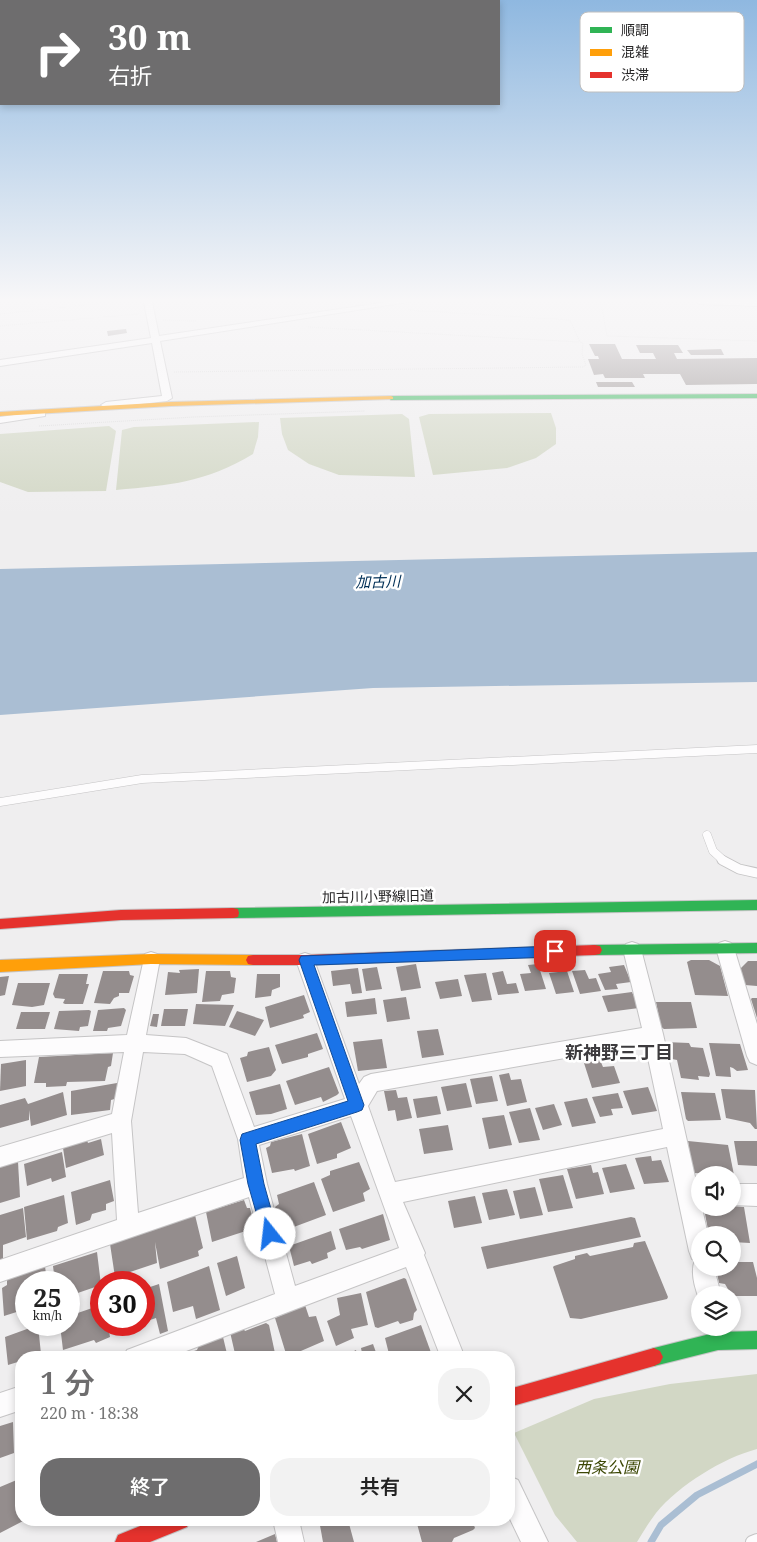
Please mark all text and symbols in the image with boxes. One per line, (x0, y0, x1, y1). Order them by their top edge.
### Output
legend (580, 12, 744, 92)
text: 30 m (108, 13, 191, 60)
icon: right (25, 20, 90, 85)
text: 順調 (621, 20, 649, 39)
text: 混雑 (621, 42, 649, 61)
text: 右折 (108, 60, 152, 90)
text: 渋滞 (621, 65, 649, 84)
water label: 加古川 (355, 571, 403, 591)
street label: 加古川小野線旧道 (322, 886, 434, 906)
pin (534, 930, 576, 972)
icon: arrive (541, 937, 569, 965)
district label: 新神野三丁目 (565, 1040, 673, 1064)
map controls (691, 1166, 741, 1336)
button: sound (691, 1166, 741, 1216)
position arrow (243, 1207, 295, 1259)
button: search (691, 1226, 741, 1276)
speed limit sign: 30 (90, 1271, 155, 1336)
text: 25 (33, 1280, 62, 1314)
button: layers (691, 1286, 741, 1336)
text: km/h (33, 1307, 62, 1324)
text: 1 分 (40, 1362, 95, 1403)
button: close (438, 1368, 490, 1420)
text: 220 m · 18:38 (40, 1402, 139, 1424)
park label: 西条公園 (575, 1456, 641, 1478)
button: 終了 (40, 1458, 260, 1516)
button: 共有 (270, 1458, 490, 1516)

